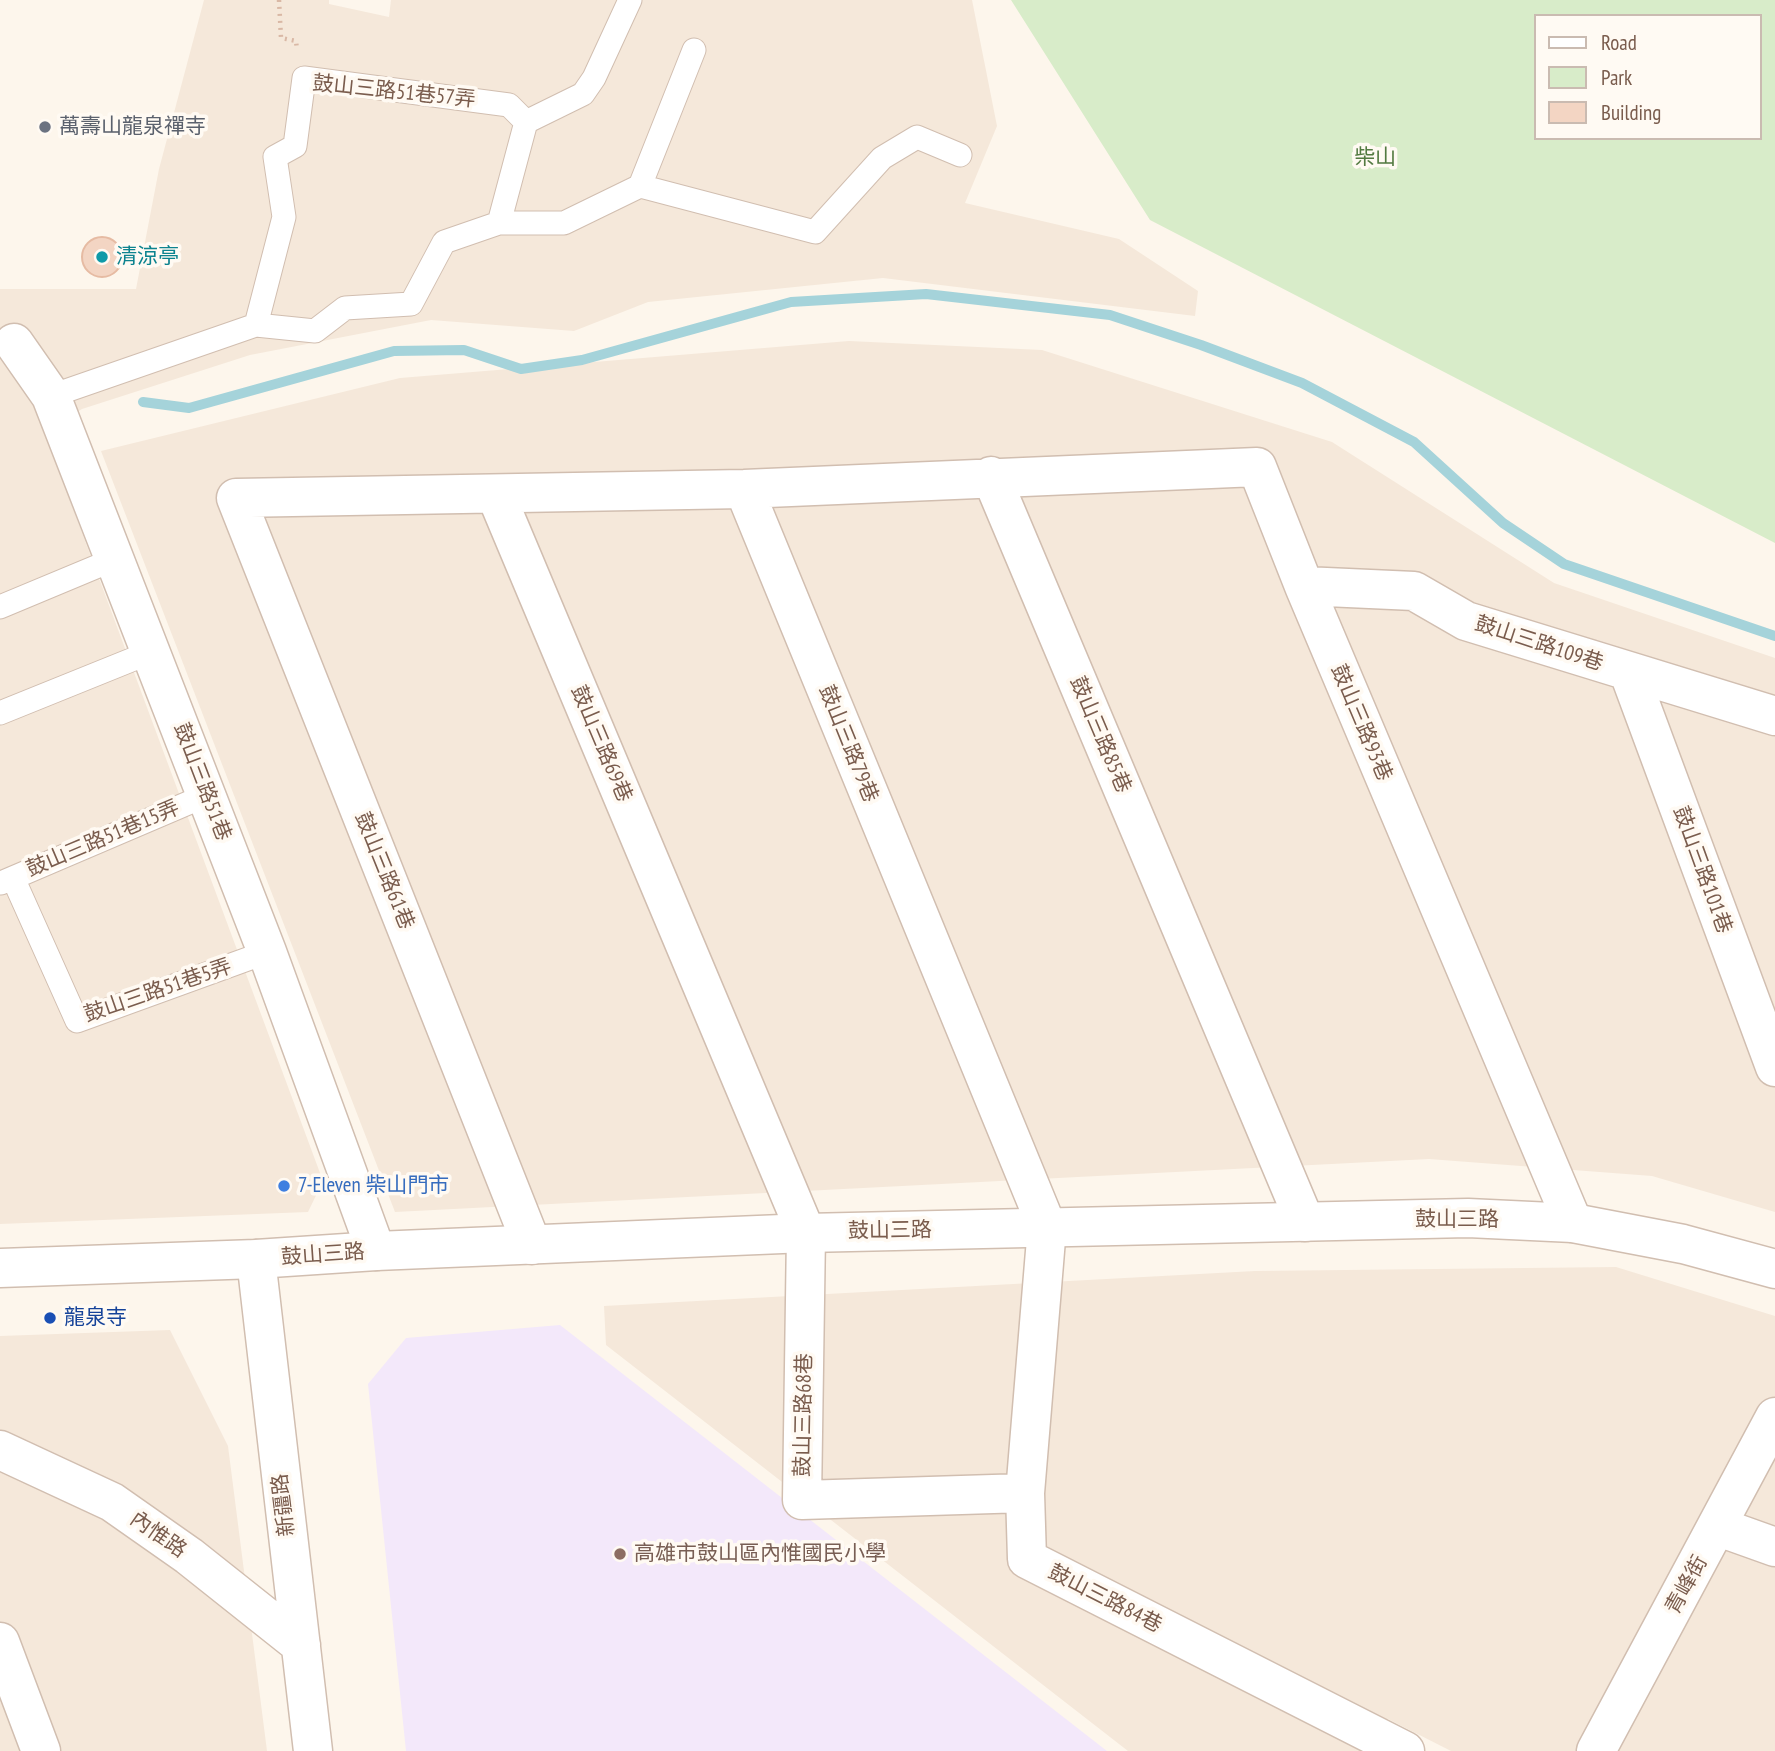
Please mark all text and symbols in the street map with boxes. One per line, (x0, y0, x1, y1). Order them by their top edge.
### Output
legend (1534, 14, 1761, 140)
text: Road (1601, 29, 1637, 56)
text: Park (1601, 64, 1632, 91)
street label: 鼓山三路51巷57弄 (311, 71, 477, 113)
text: Building (1601, 99, 1661, 126)
place label: 萬壽山龍泉禪寺 (59, 114, 206, 140)
marker: 萬壽山龍泉禪寺 (37, 119, 53, 135)
park label: 柴山 (1354, 145, 1396, 171)
place label: 清涼亭 (116, 244, 179, 270)
marker: 清涼亭 (94, 249, 110, 265)
street label: 鼓山三路109巷 (1472, 611, 1606, 677)
street label: 鼓山三路93巷 (1325, 661, 1397, 785)
street label: 鼓山三路85巷 (1064, 673, 1136, 797)
street label: 鼓山三路69巷 (565, 682, 637, 806)
street label: 鼓山三路79巷 (813, 682, 883, 806)
street label: 鼓山三路51巷 (168, 720, 236, 844)
street label: 鼓山三路51巷15弄 (23, 795, 183, 883)
street label: 鼓山三路101巷 (1667, 803, 1737, 937)
street label: 鼓山三路61巷 (349, 809, 419, 933)
street label: 鼓山三路51巷5弄 (81, 954, 235, 1028)
place label: 7-Eleven 柴山門市 (298, 1173, 449, 1199)
marker: 7-Eleven 柴山門市 (276, 1178, 292, 1194)
street label: 鼓山三路 (1415, 1207, 1499, 1233)
street label: 鼓山三路 (848, 1218, 932, 1244)
street label: 鼓山三路 (280, 1240, 366, 1270)
place label: 龍泉寺 (64, 1305, 127, 1331)
marker: 龍泉寺 (42, 1310, 58, 1326)
street label: 鼓山三路68巷 (790, 1353, 818, 1477)
street label: 新疆路 (268, 1472, 300, 1538)
street label: 內惟路 (125, 1507, 191, 1563)
place label: 高雄市鼓山區內惟國民小學 (634, 1541, 886, 1567)
marker: 高雄市鼓山區內惟國民小學 (612, 1546, 628, 1562)
street label: 青峰街 (1661, 1551, 1713, 1619)
street label: 鼓山三路84巷 (1044, 1560, 1166, 1638)

